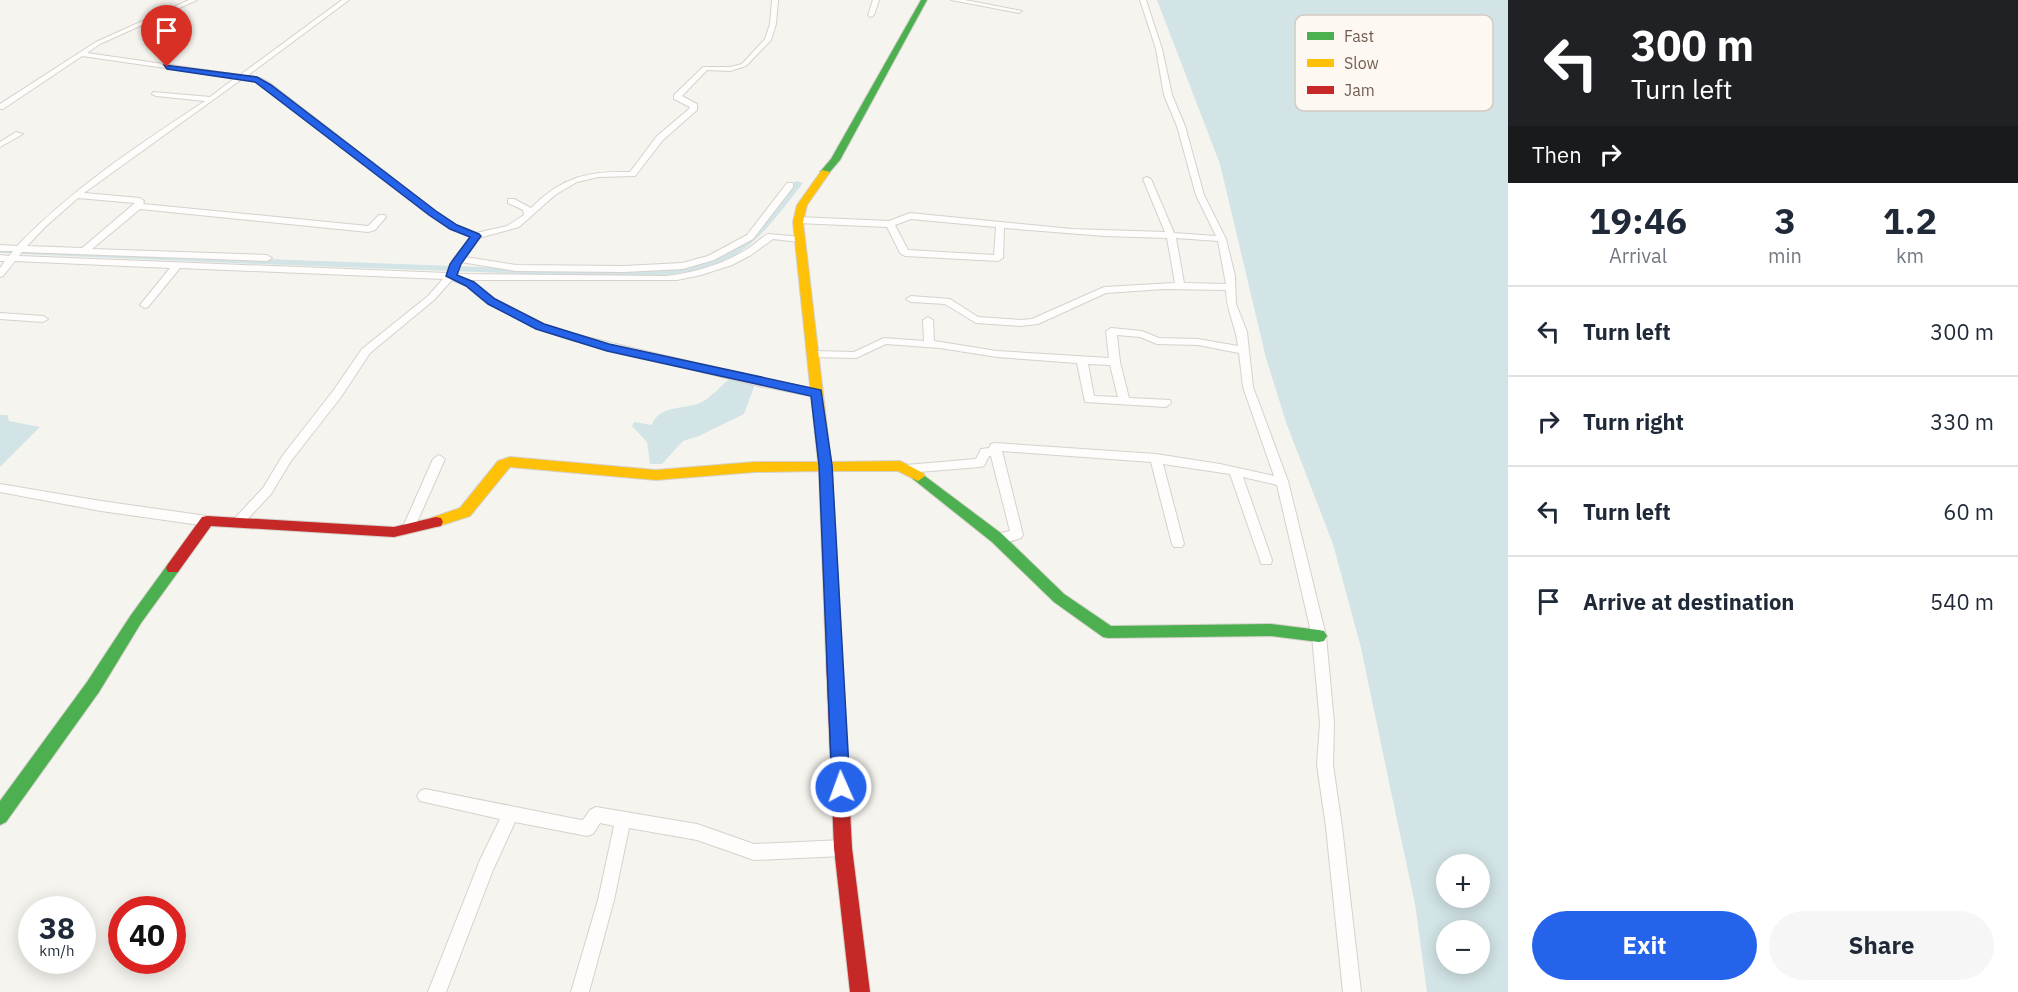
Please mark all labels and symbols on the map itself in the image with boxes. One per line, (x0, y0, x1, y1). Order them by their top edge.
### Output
pin (141, 5, 192, 67)
legend (1295, 15, 1493, 111)
text: Fast (1344, 26, 1374, 46)
text: Slow (1344, 53, 1379, 73)
text: Jam (1344, 80, 1375, 100)
position arrow (809, 755, 873, 819)
speed limit sign: 40 (108, 896, 186, 974)

